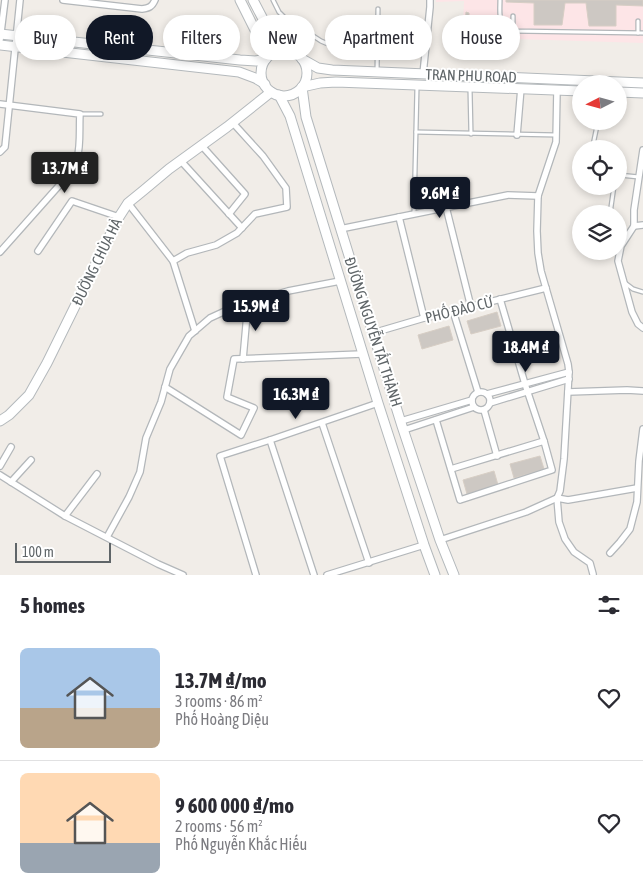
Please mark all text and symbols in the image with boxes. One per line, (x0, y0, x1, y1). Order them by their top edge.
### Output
chip: Buy (15, 15, 76, 60)
chip: Rent (86, 15, 153, 60)
chip: Filters (163, 15, 240, 60)
chip: New (250, 15, 315, 60)
chip: Apartment (325, 15, 432, 60)
chip: House (442, 15, 520, 60)
street label: TRAN PHU ROAD (425, 65, 517, 86)
north arrow (572, 75, 628, 130)
map controls (572, 75, 627, 260)
button: locate (572, 140, 627, 195)
pin: 13.7M ₫ (19, 152, 111, 194)
text: 13.7M ₫ (42, 159, 88, 177)
pin: 9.6M ₫ (399, 176, 481, 219)
text: 9.6M ₫ (421, 184, 459, 202)
button: layers (572, 205, 627, 260)
street label: ĐƯỜNG CHÙA HÀ (68, 215, 125, 308)
street label: ĐƯỜNG NGUYỄN TẤT THÀNH (341, 255, 407, 409)
pin: 15.9M ₫ (210, 290, 302, 332)
street label: PHỐ ĐÀO CỪ (423, 292, 495, 326)
text: 15.9M ₫ (233, 297, 279, 315)
pin: 18.4M ₫ (480, 330, 572, 373)
text: 18.4M ₫ (503, 338, 549, 356)
pin: 16.3M ₫ (250, 378, 342, 420)
text: 16.3M ₫ (273, 385, 319, 403)
scale bar (15, 540, 111, 563)
text: 100 m (22, 544, 54, 560)
icon: filters (595, 591, 623, 619)
text: 5 homes (20, 593, 85, 617)
icon: home (60, 668, 120, 728)
text: 13.7M ₫/mo (175, 668, 267, 692)
icon: heart (595, 684, 623, 712)
text: 3 rooms · 86 m² (175, 692, 263, 710)
text: Phố Hoàng Diệu (175, 710, 269, 728)
icon: home (60, 793, 120, 853)
text: 9 600 000 ₫/mo (175, 793, 294, 817)
icon: heart (595, 809, 623, 837)
text: 2 rooms · 56 m² (175, 817, 263, 835)
text: Phố Nguyễn Khắc Hiếu (175, 835, 307, 853)

